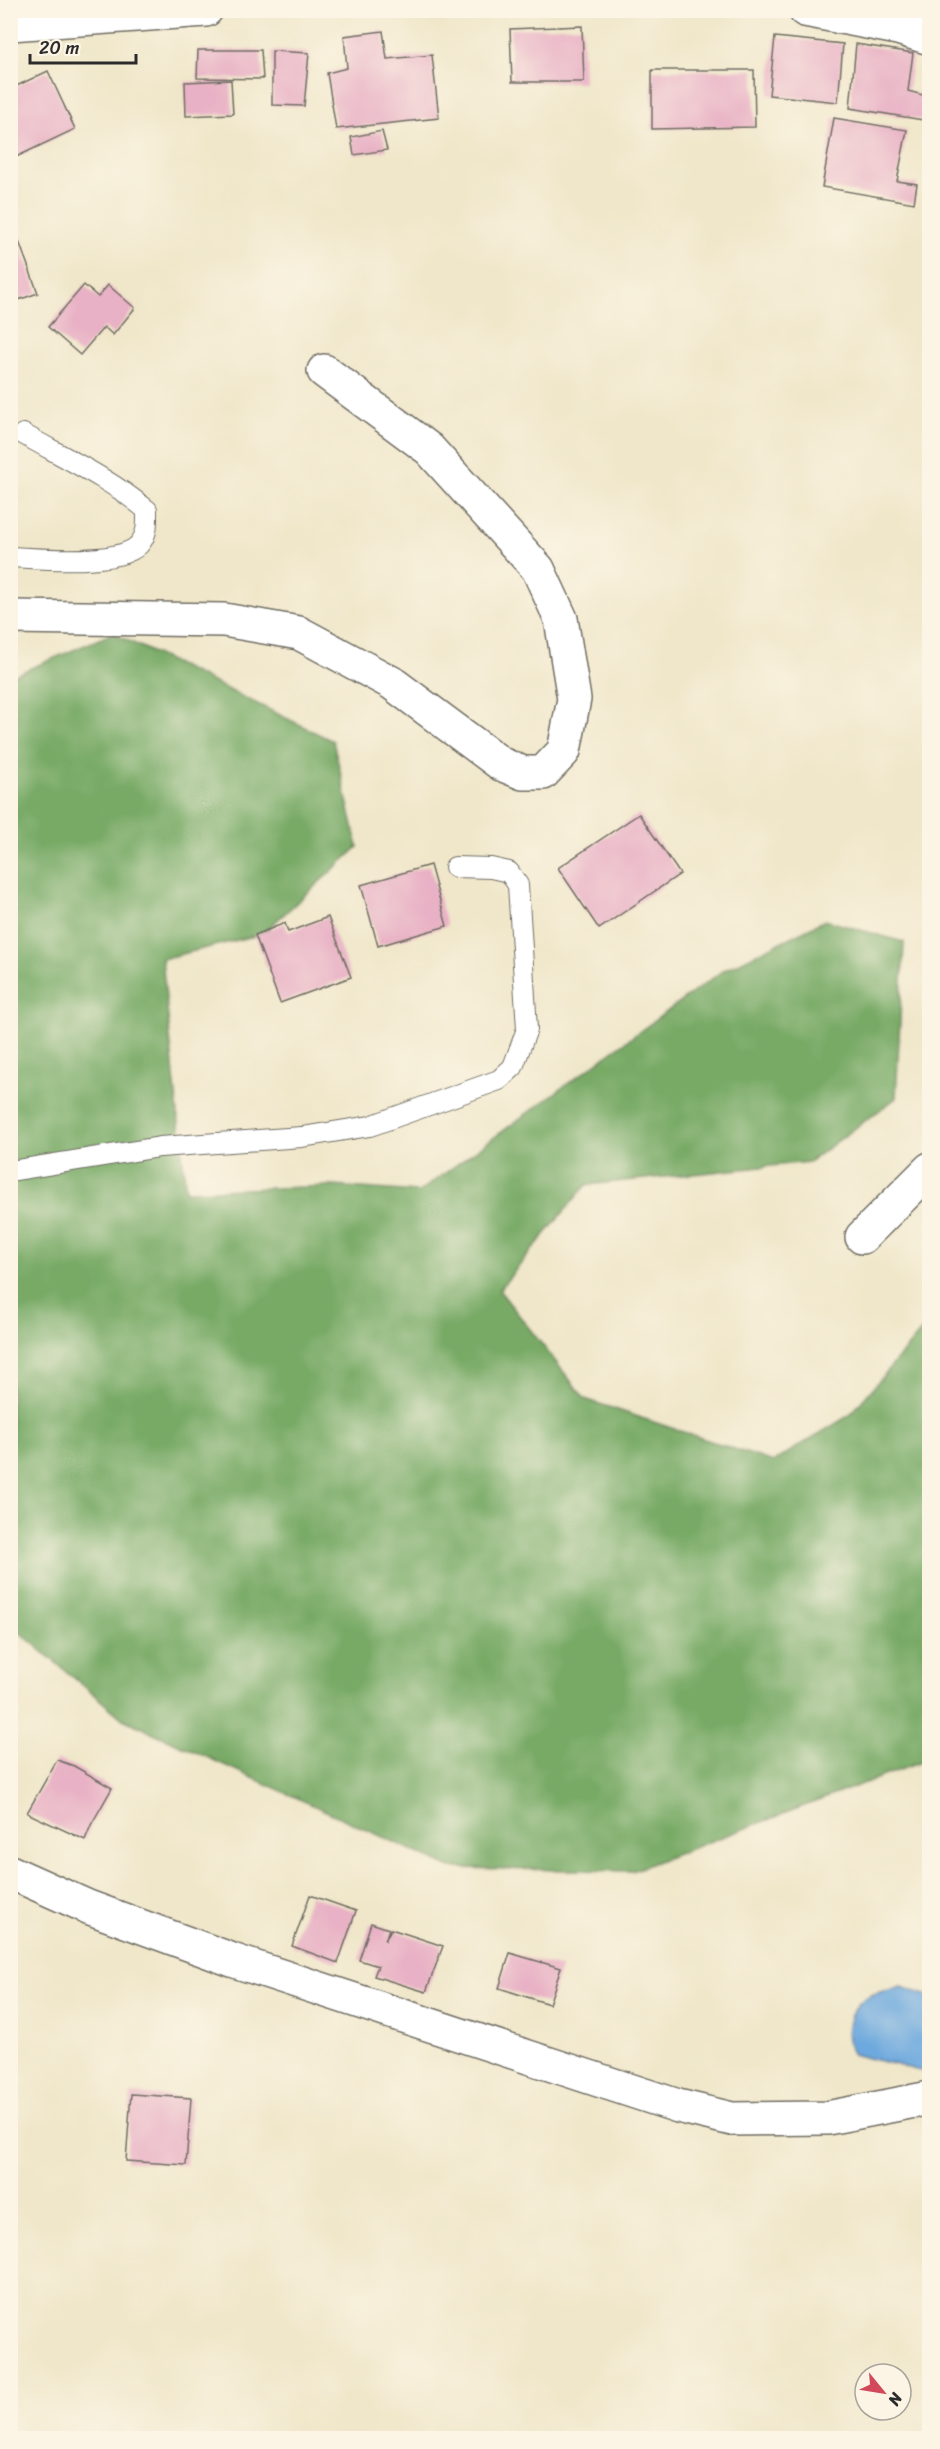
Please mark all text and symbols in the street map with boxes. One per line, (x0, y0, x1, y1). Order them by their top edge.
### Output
scale bar (30, 27, 136, 65)
text: 20 m (39, 32, 79, 64)
north arrow (853, 2362, 913, 2422)
text: N (880, 2386, 911, 2412)

